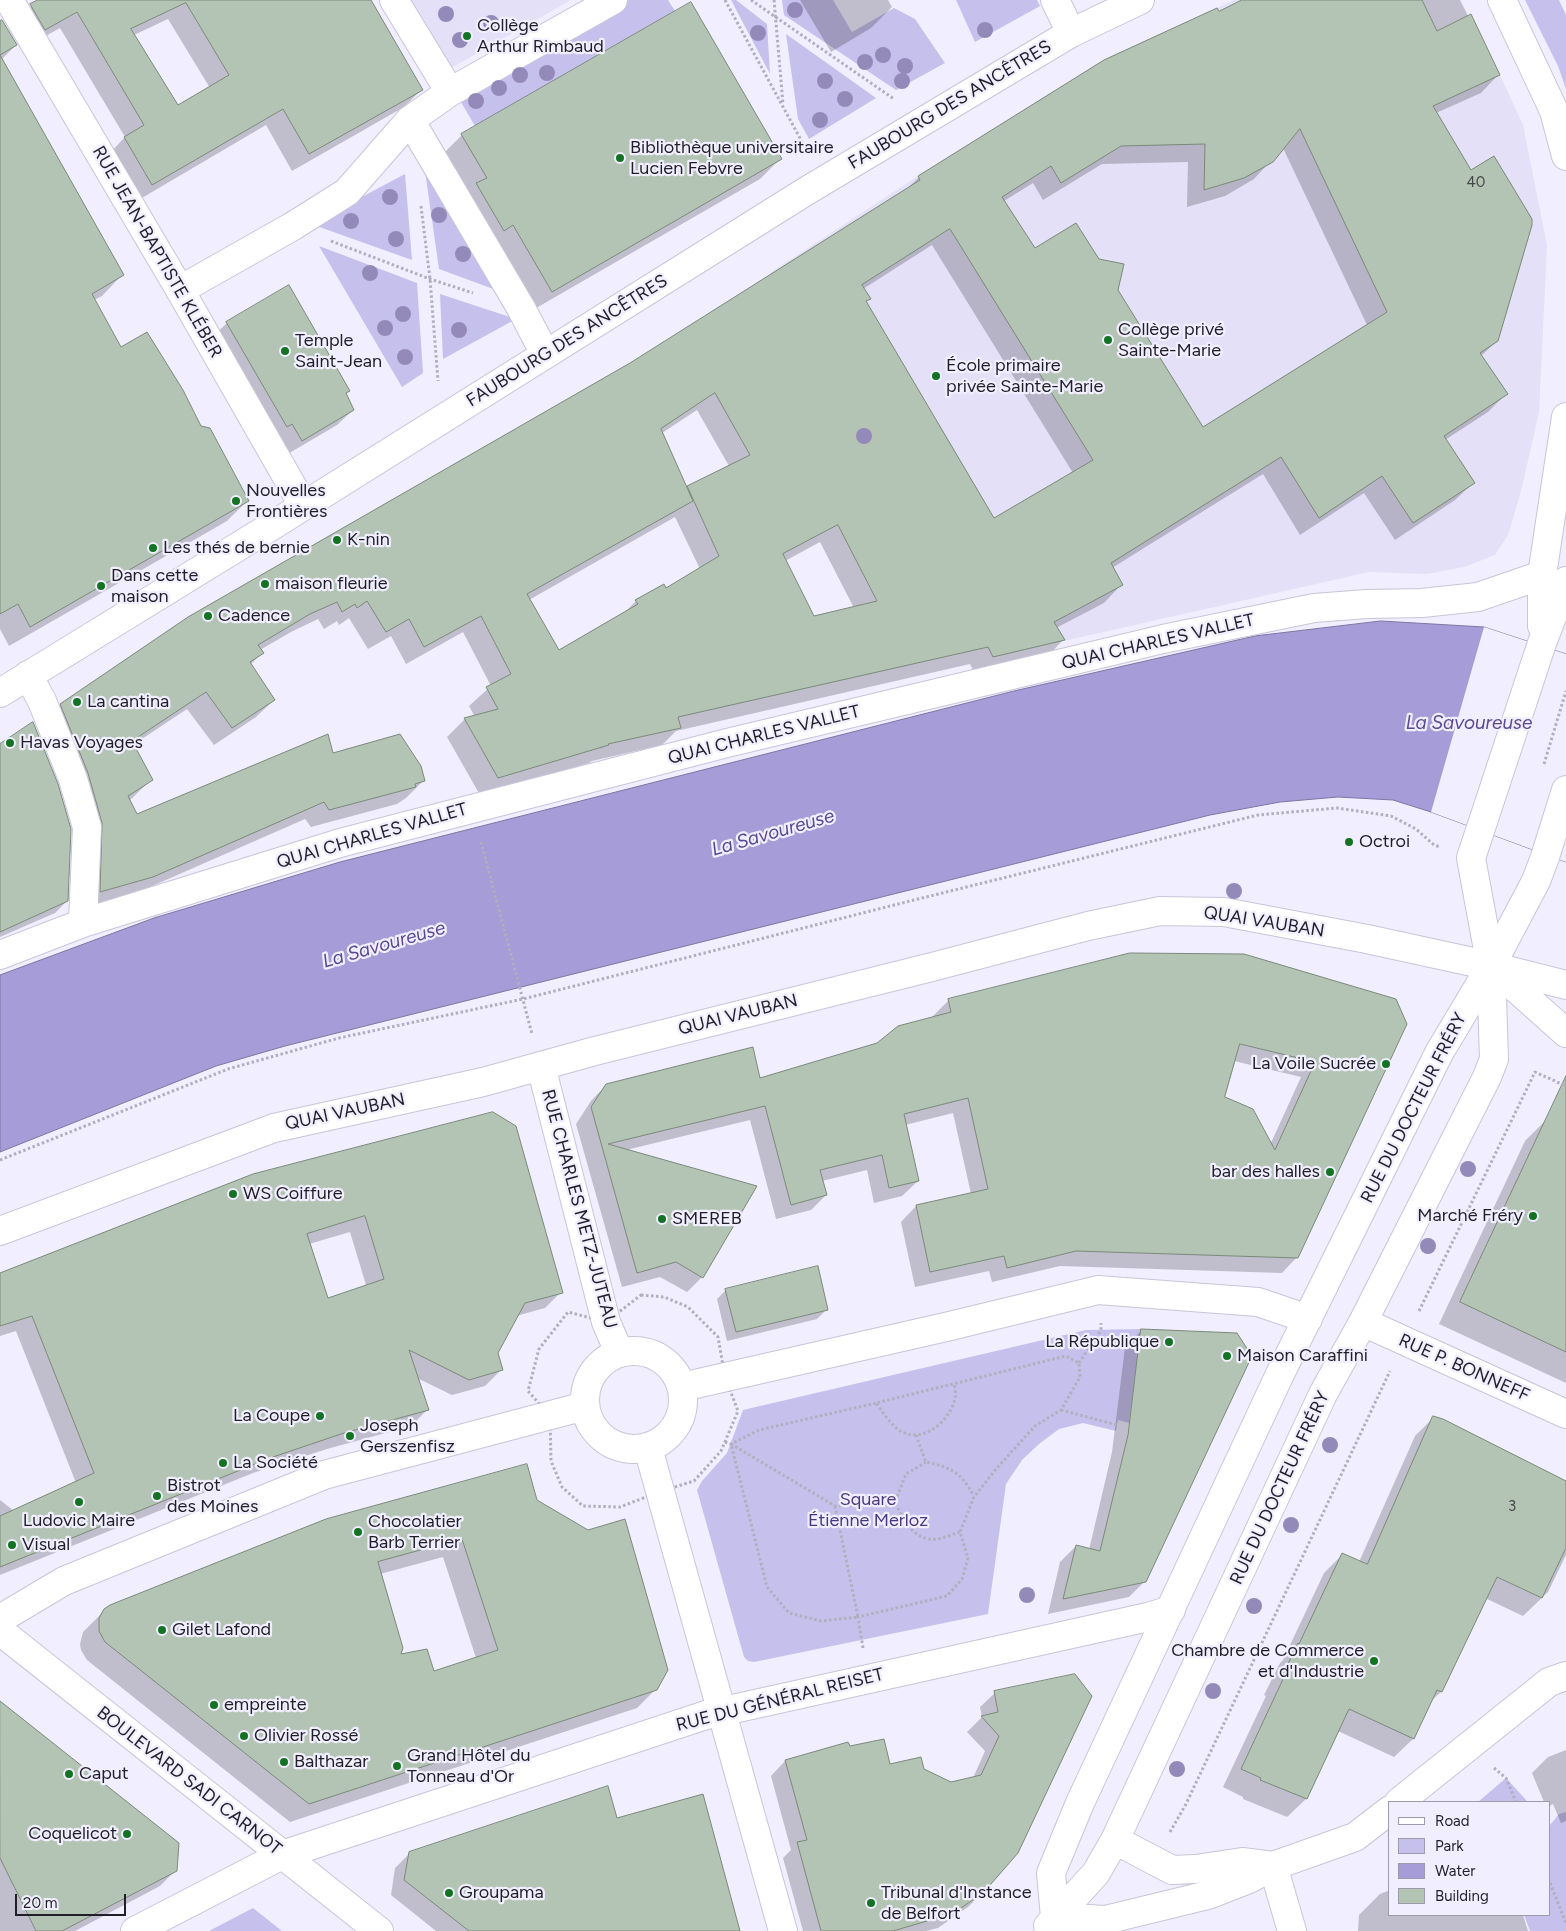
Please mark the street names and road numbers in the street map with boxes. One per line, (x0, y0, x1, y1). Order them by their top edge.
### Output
street label: FAUBOURG DES ANCÊTRES (845, 36, 1055, 174)
street label: RUE JEAN-BAPTISTE KLÉBER (87, 142, 227, 362)
street label: FAUBOURG DES ANCÊTRES (462, 270, 672, 412)
street label: QUAI CHARLES VALLET (1060, 609, 1256, 675)
street label: QUAI CHARLES VALLET (666, 701, 862, 769)
street label: QUAI CHARLES VALLET (274, 798, 470, 874)
street label: QUAI VAUBAN (1202, 902, 1326, 942)
street label: QUAI VAUBAN (676, 990, 800, 1040)
street label: RUE DU DOCTEUR FRÉRY (1357, 1009, 1471, 1207)
street label: RUE CHARLES METZ-JUTEAU (537, 1087, 621, 1331)
street label: QUAI VAUBAN (283, 1089, 407, 1135)
street label: RUE P. BONNEFF (1395, 1330, 1533, 1406)
street label: RUE DU DOCTEUR FRÉRY (1226, 1388, 1334, 1588)
street label: RUE DU GÉNÉRAL REISET (674, 1664, 886, 1736)
street label: BOULEVARD SADI CARNOT (92, 1702, 286, 1860)

